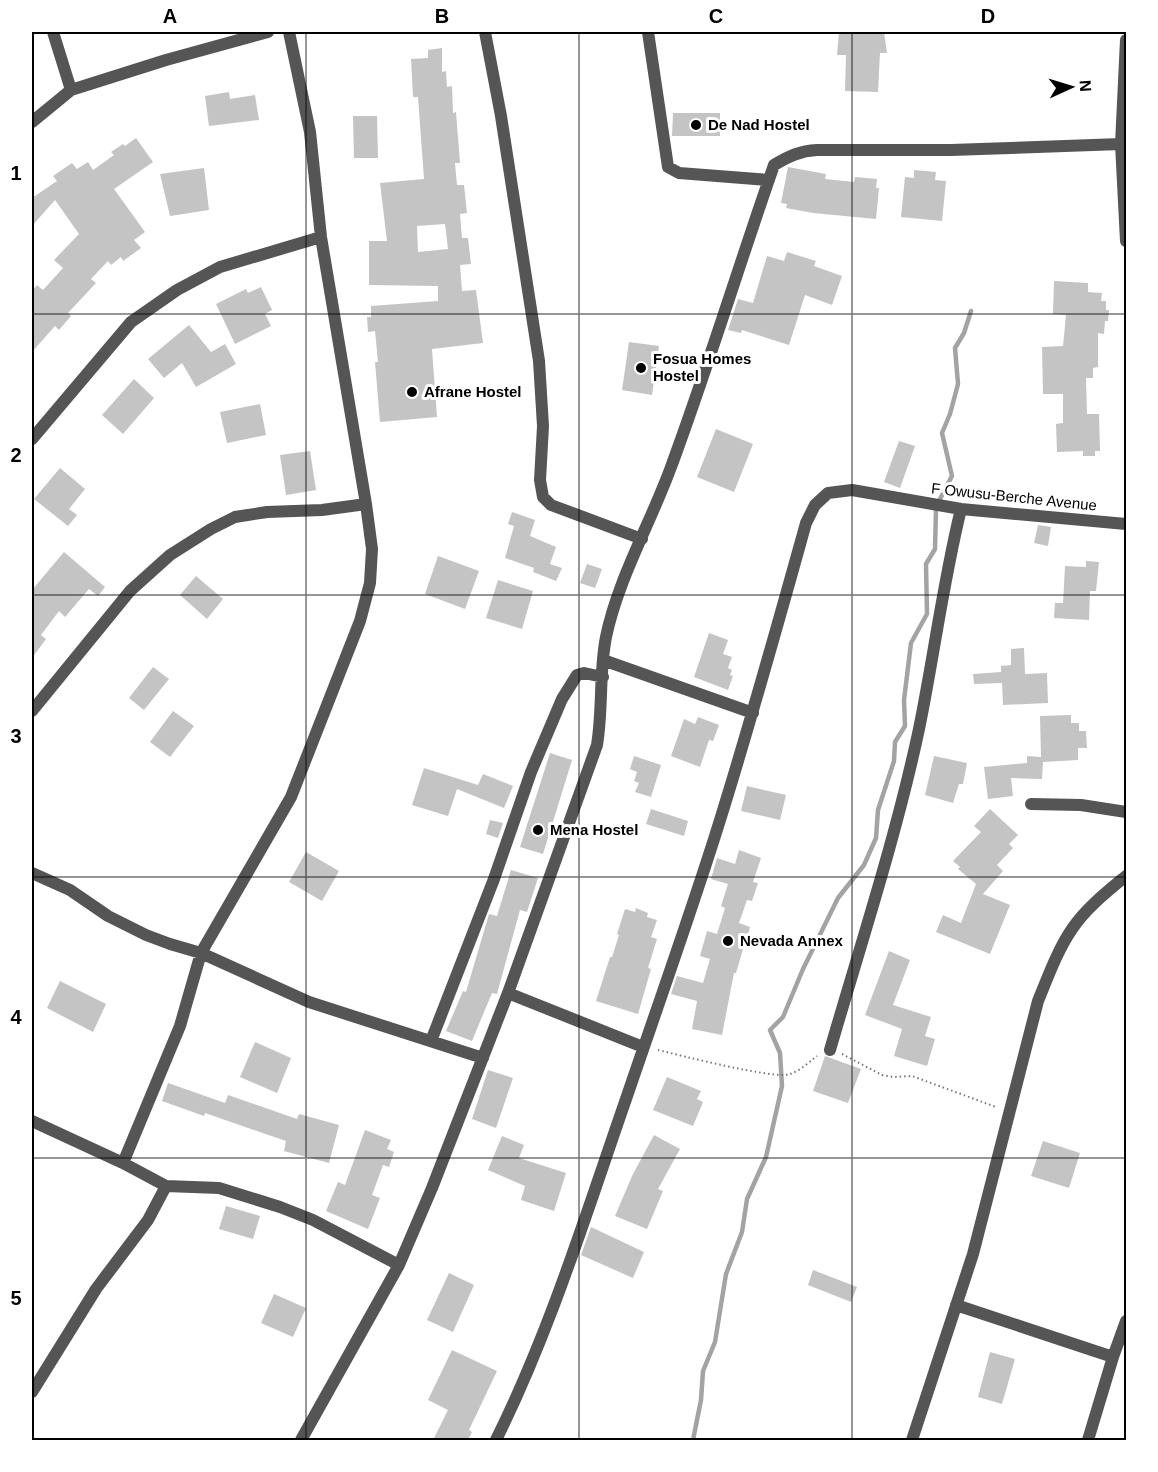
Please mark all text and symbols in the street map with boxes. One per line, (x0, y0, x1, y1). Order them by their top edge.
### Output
text: A (163, 5, 177, 27)
text: B (435, 5, 449, 27)
text: C (709, 5, 723, 27)
text: D (981, 5, 995, 27)
north arrow (1041, 57, 1101, 117)
text: N (1077, 80, 1094, 92)
place label: De Nad Hostel (708, 116, 810, 133)
marker: De Nad Hostel (689, 118, 703, 132)
text: 1 (10, 162, 22, 184)
place label: Fosua Homes Hostel (653, 350, 751, 384)
marker: Fosua Homes Hostel (634, 361, 648, 375)
place label: Afrane Hostel (424, 383, 522, 400)
marker: Afrane Hostel (405, 385, 419, 399)
text: 2 (10, 444, 22, 466)
street label: F Owusu-Berche Avenue (930, 479, 1098, 514)
text: 3 (10, 725, 22, 747)
place label: Mena Hostel (550, 821, 638, 838)
marker: Mena Hostel (531, 823, 545, 837)
place label: Nevada Annex (740, 932, 843, 949)
marker: Nevada Annex (721, 934, 735, 948)
text: 4 (10, 1006, 22, 1028)
text: 5 (10, 1287, 22, 1309)

